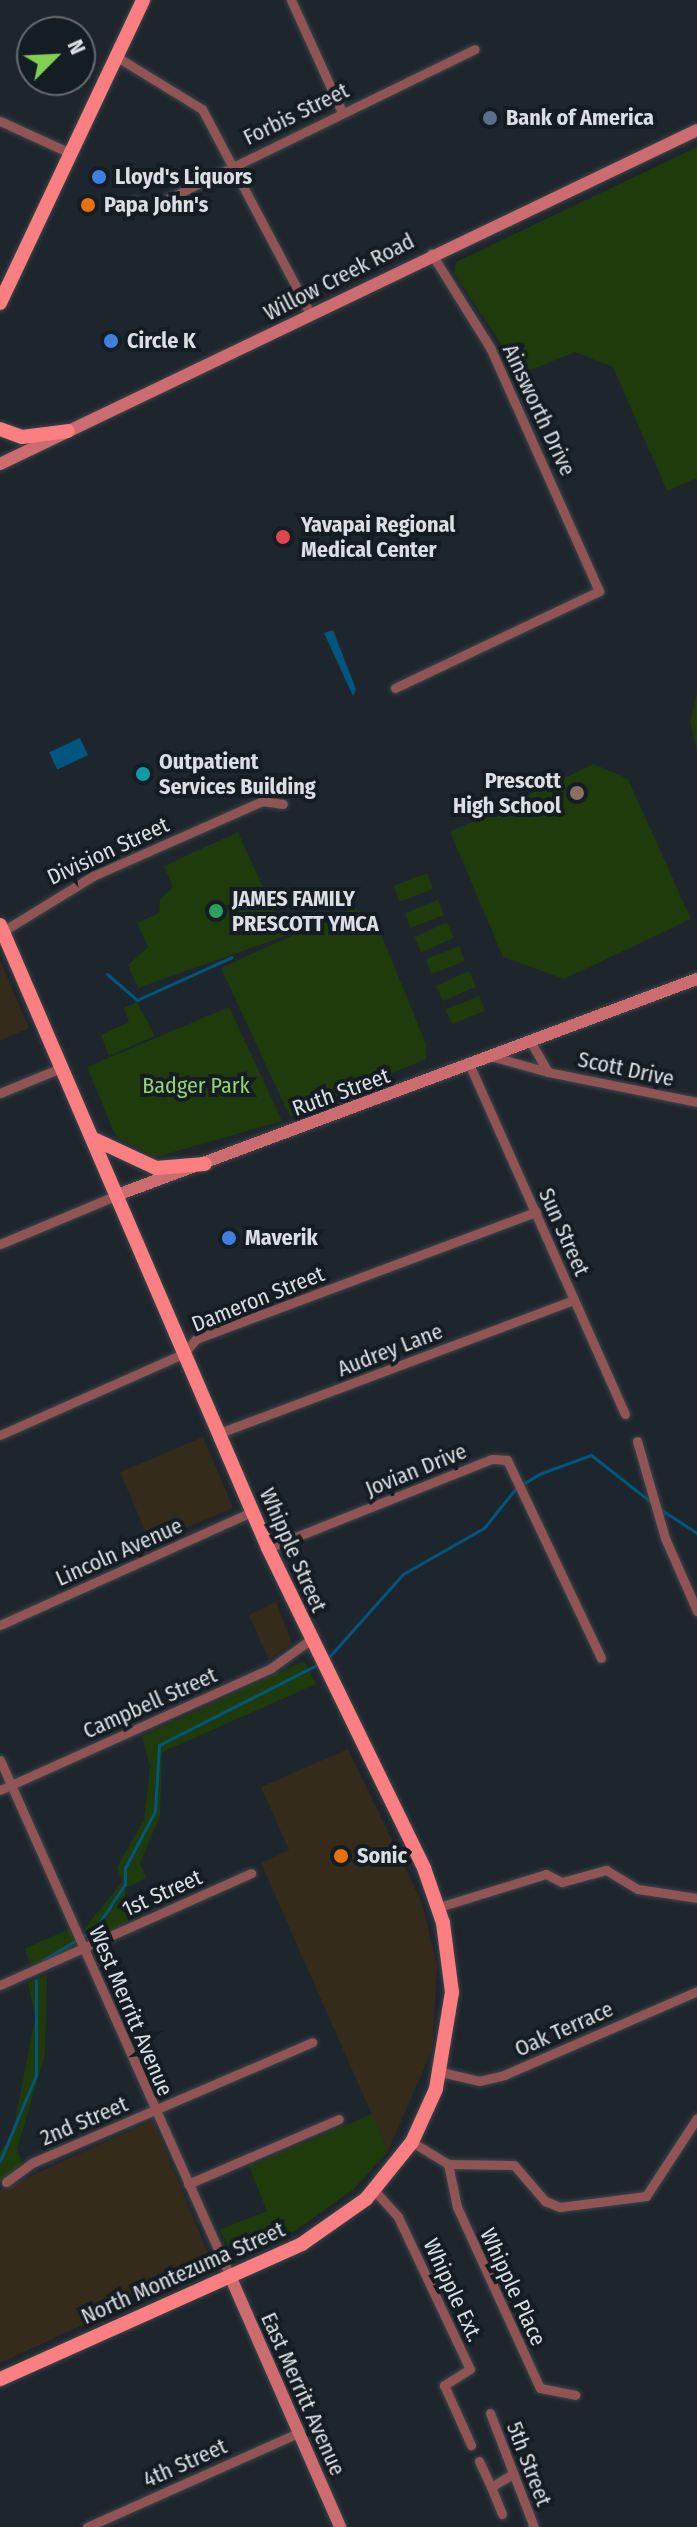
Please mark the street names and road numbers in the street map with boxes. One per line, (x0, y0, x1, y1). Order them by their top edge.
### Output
street label: Forbis Street (239, 77, 353, 151)
street label: Willow Creek Road (259, 228, 419, 326)
street label: Ainsworth Drive (497, 340, 581, 480)
street label: Division Street (43, 811, 173, 891)
street label: Scott Drive (576, 1046, 676, 1092)
street label: Ruth Street (289, 1062, 393, 1122)
street label: Sun Street (533, 1184, 595, 1280)
street label: Dameron Street (188, 1260, 328, 1338)
street label: Audrey Lane (334, 1318, 446, 1382)
street label: Jovian Drive (361, 1438, 471, 1502)
street label: Whipple Street (254, 1484, 332, 1616)
street label: Lincoln Avenue (51, 1512, 187, 1592)
street label: Campbell Street (79, 1662, 221, 1744)
street label: 1st Street (118, 1864, 206, 1922)
street label: West Merritt Avenue (83, 1922, 179, 2100)
street label: Oak Terrace (511, 1996, 617, 2062)
street label: 2nd Street (36, 2091, 132, 2151)
street label: North Montezuma Street (77, 2216, 289, 2330)
street label: Whipple Place (474, 2224, 552, 2350)
street label: Whipple Ext. (418, 2234, 488, 2346)
street label: East Merritt Avenue (255, 2308, 351, 2480)
street label: 5th Street (501, 2418, 557, 2510)
street label: 4th Street (139, 2433, 231, 2493)

